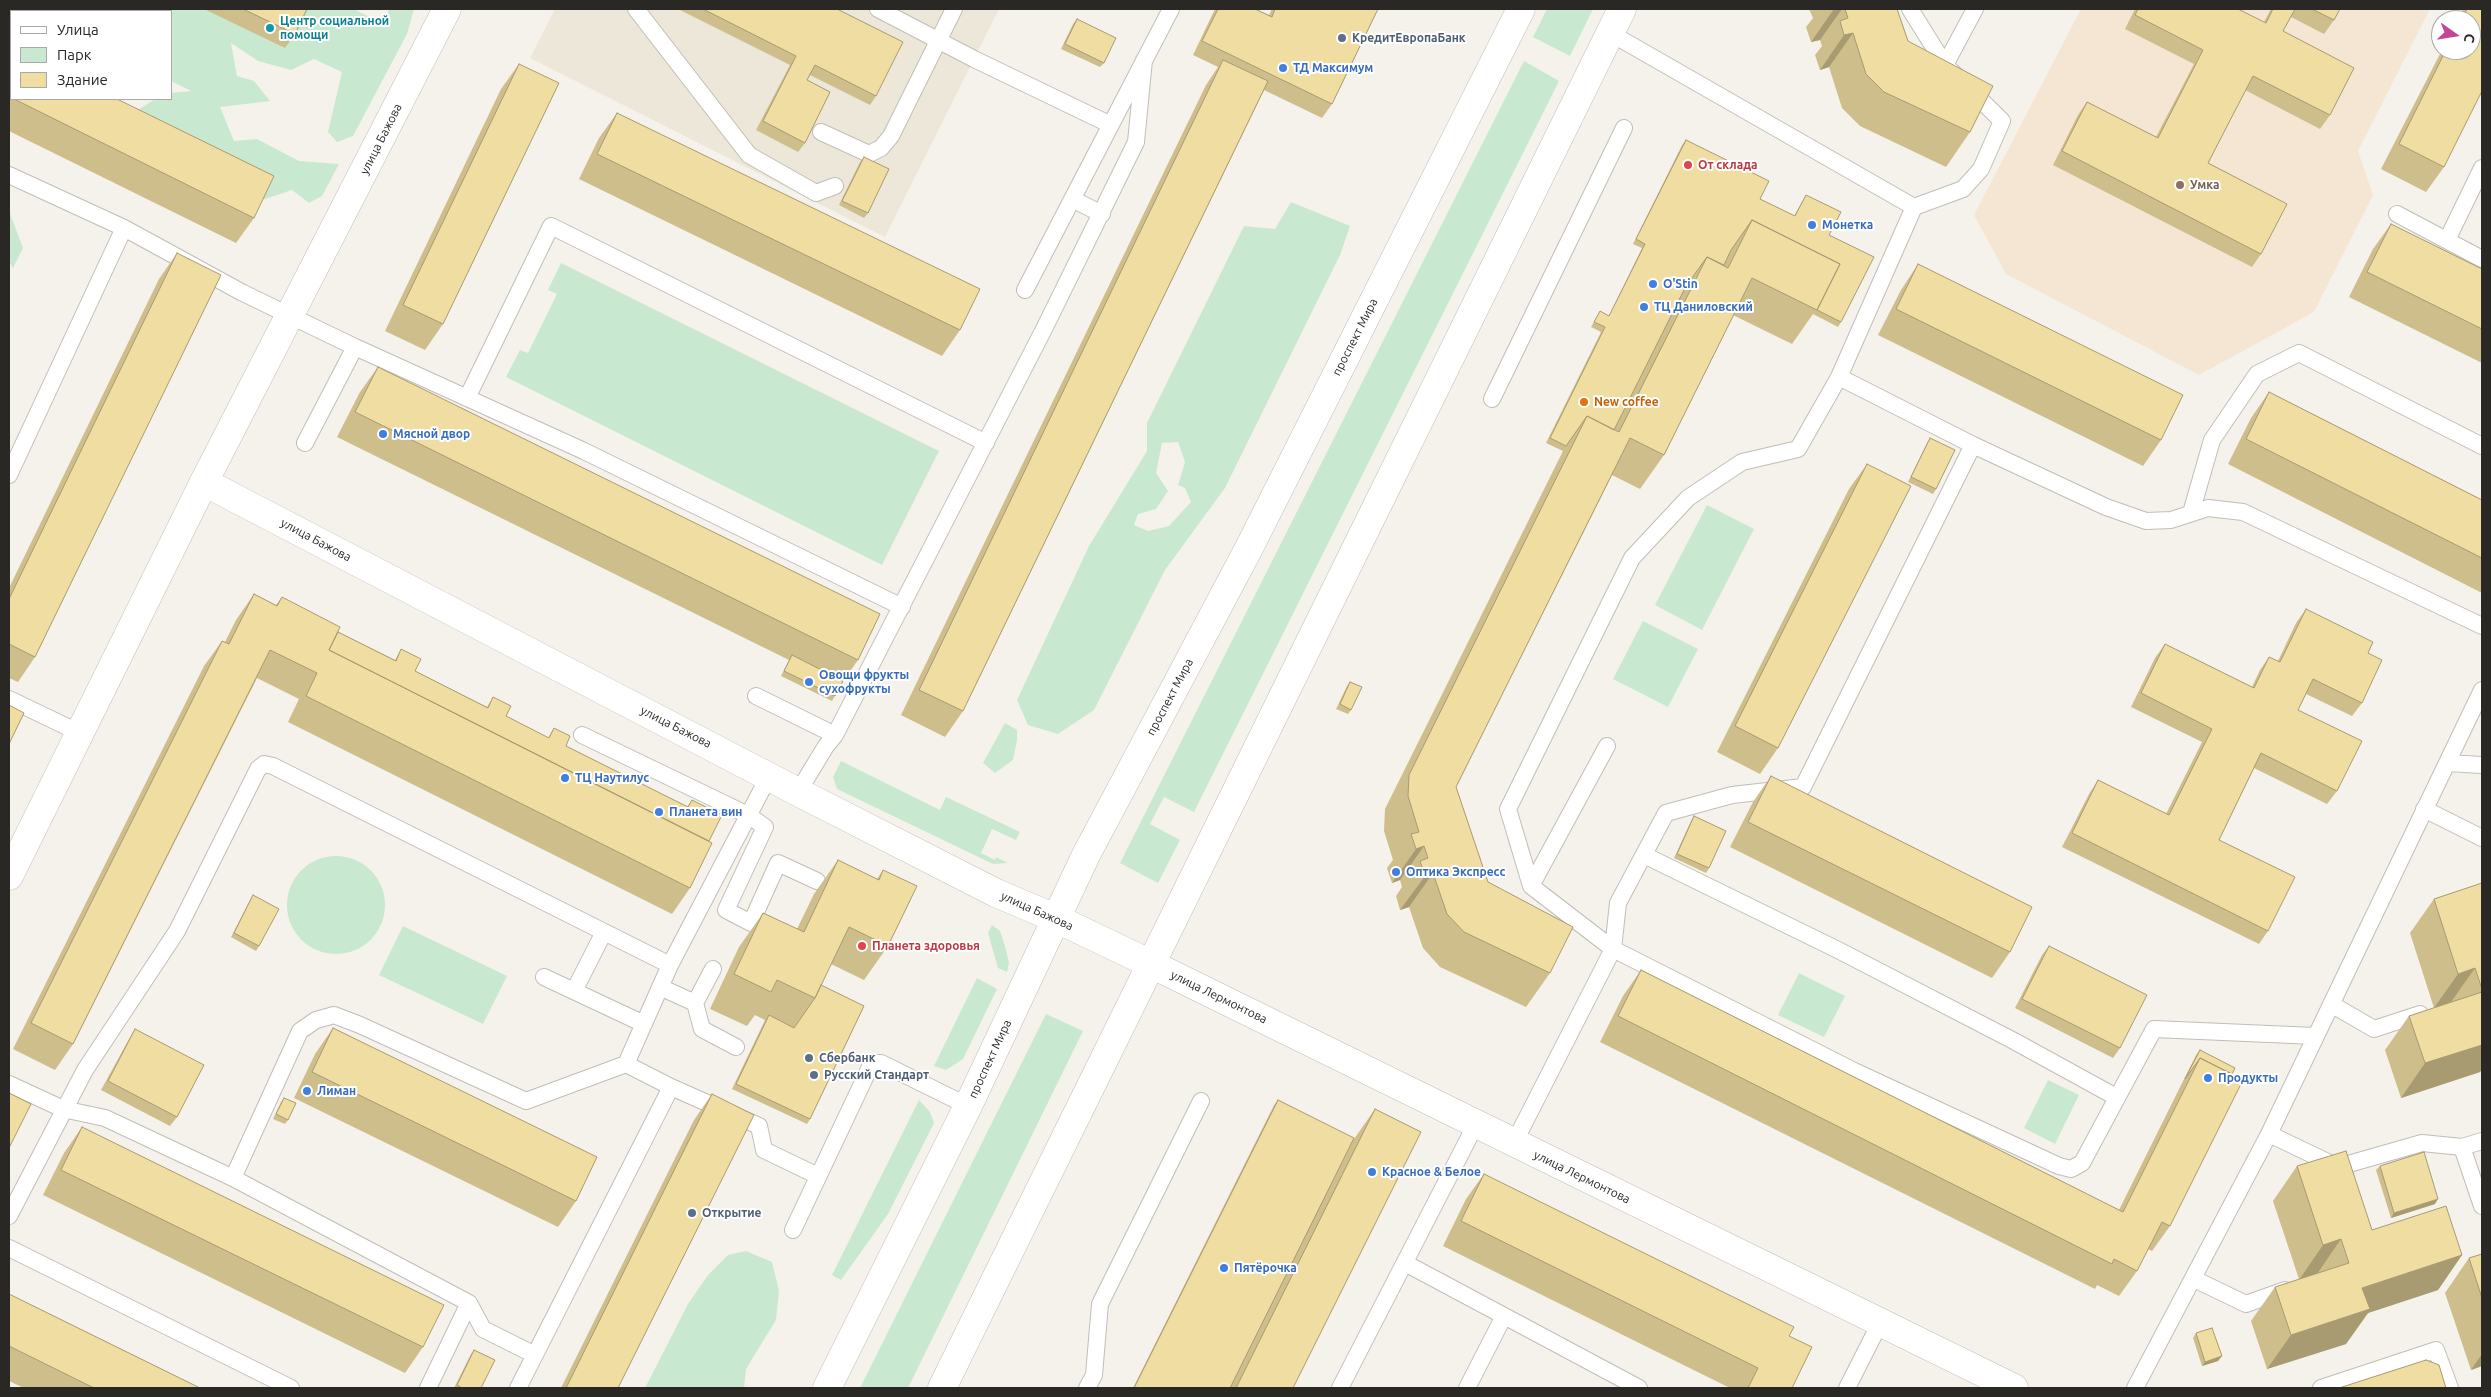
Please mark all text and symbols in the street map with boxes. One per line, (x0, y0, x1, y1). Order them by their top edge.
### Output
legend (10, 10, 172, 100)
north arrow (2431, 10, 2481, 60)
place label: Центр социальной помощи (280, 14, 389, 42)
text: Улица (57, 21, 99, 38)
marker: Центр социальной помощи (264, 22, 276, 34)
place label: КредитЕвропаБанк (1352, 31, 1466, 45)
marker: КредитЕвропаБанк (1336, 32, 1348, 44)
text: С (2461, 32, 2478, 44)
text: Парк (57, 46, 92, 63)
place label: ТД Максимум (1293, 61, 1373, 75)
marker: ТД Максимум (1277, 62, 1289, 74)
text: Здание (57, 71, 108, 88)
street label: улица Бажова (357, 101, 405, 177)
place label: От склада (1698, 158, 1758, 172)
marker: От склада (1682, 159, 1694, 171)
place label: Умка (2190, 178, 2220, 192)
marker: Умка (2174, 179, 2186, 191)
place label: Монетка (1822, 218, 1873, 232)
marker: Монетка (1806, 219, 1818, 231)
place label: O'Stin (1663, 277, 1698, 291)
marker: O'Stin (1647, 278, 1659, 290)
street label: проспект Мира (1329, 296, 1381, 378)
place label: ТЦ Даниловский (1654, 300, 1753, 314)
marker: ТЦ Даниловский (1638, 301, 1650, 313)
place label: New coffee (1594, 395, 1659, 409)
marker: New coffee (1578, 396, 1590, 408)
place label: Мясной двор (393, 427, 470, 441)
marker: Мясной двор (377, 428, 389, 440)
street label: улица Бажова (278, 515, 354, 565)
street label: проспект Мира (1144, 656, 1196, 738)
place label: Овощи фрукты сухофрукты (819, 668, 909, 696)
marker: Овощи фрукты сухофрукты (803, 676, 815, 688)
street label: улица Бажова (638, 703, 714, 751)
place label: ТЦ Наутилус (575, 771, 649, 785)
marker: ТЦ Наутилус (559, 772, 571, 784)
place label: Планета вин (669, 805, 742, 819)
marker: Планета вин (653, 806, 665, 818)
place label: Оптика Экспресс (1406, 865, 1505, 879)
marker: Оптика Экспресс (1390, 866, 1402, 878)
street label: улица Бажова (999, 889, 1075, 933)
place label: Планета здоровья (872, 939, 980, 953)
marker: Планета здоровья (856, 940, 868, 952)
street label: улица Лермонтова (1168, 967, 1270, 1027)
street label: проспект Мира (966, 1017, 1014, 1101)
place label: Сбербанк (819, 1051, 876, 1065)
marker: Сбербанк (803, 1052, 815, 1064)
place label: Русский Стандарт (824, 1068, 929, 1082)
marker: Русский Стандарт (808, 1069, 820, 1081)
place label: Продукты (2218, 1071, 2278, 1085)
marker: Продукты (2202, 1072, 2214, 1084)
place label: Лиман (317, 1084, 356, 1098)
marker: Лиман (301, 1085, 313, 1097)
street label: улица Лермонтова (1531, 1147, 1633, 1207)
place label: Красное & Белое (1382, 1165, 1481, 1179)
marker: Красное & Белое (1366, 1166, 1378, 1178)
place label: Открытие (702, 1206, 761, 1220)
marker: Открытие (686, 1207, 698, 1219)
place label: Пятёрочка (1234, 1261, 1297, 1275)
marker: Пятёрочка (1218, 1262, 1230, 1274)

